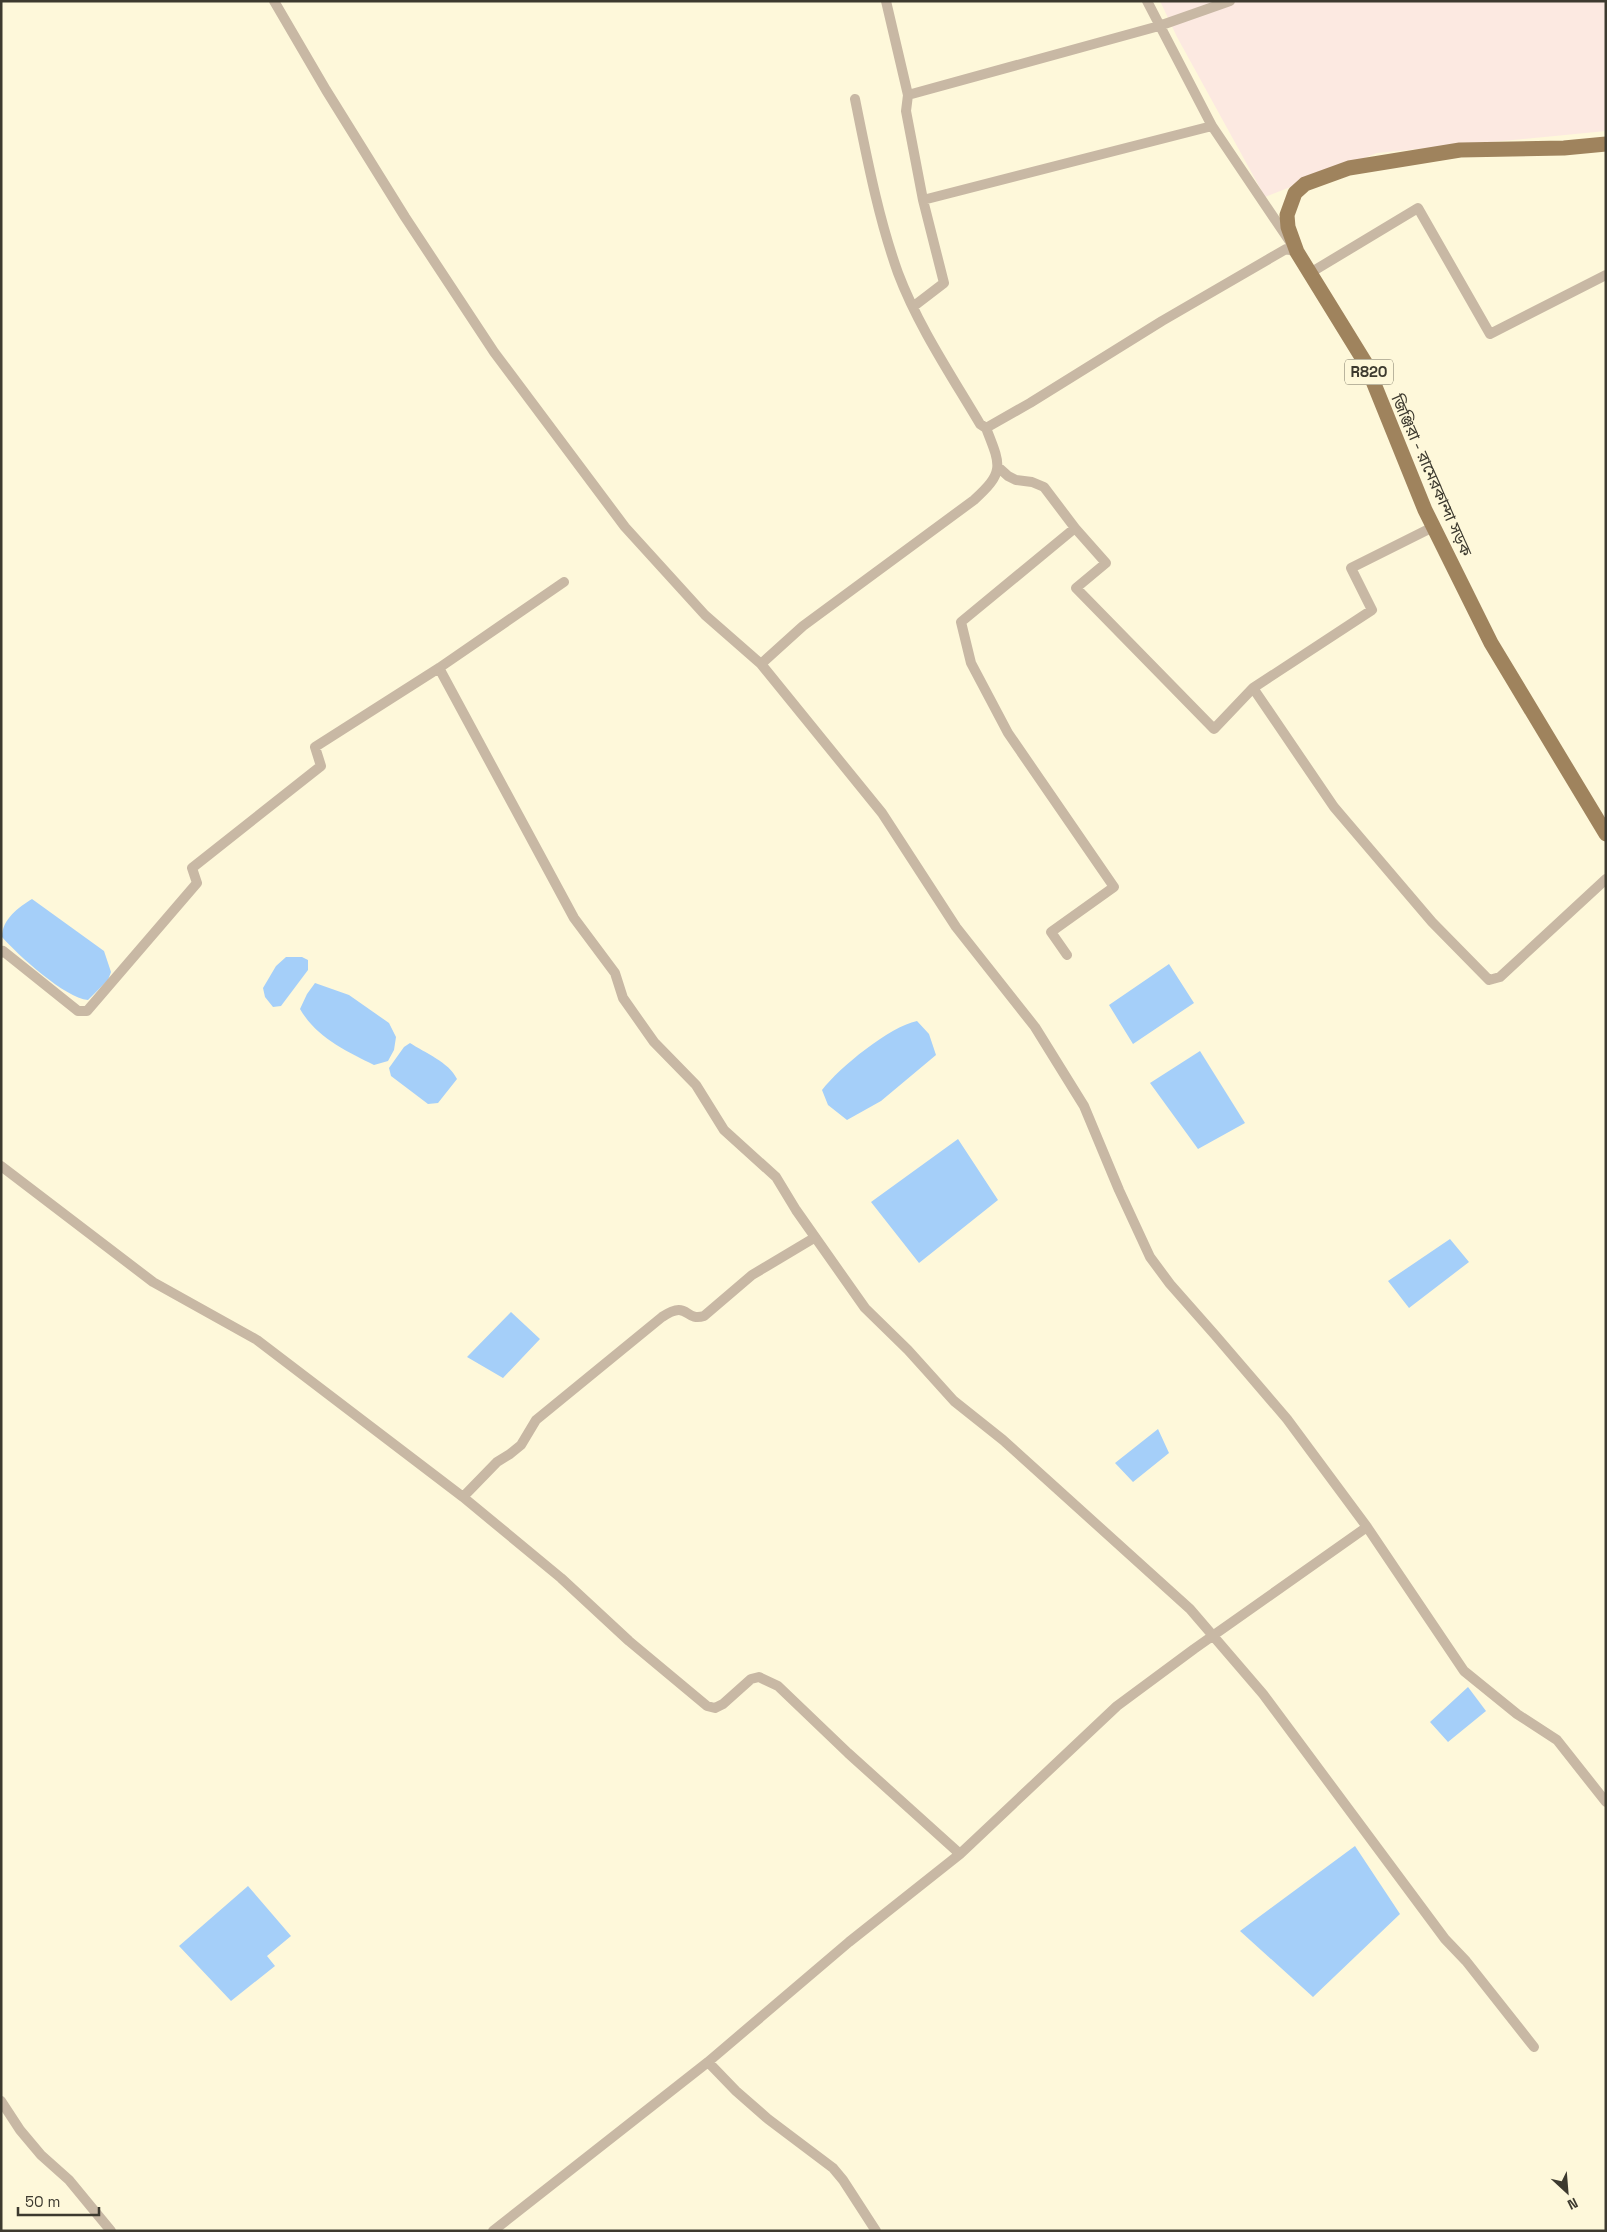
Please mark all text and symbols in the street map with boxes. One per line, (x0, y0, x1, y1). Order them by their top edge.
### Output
road number: R820 (1345, 360, 1393, 384)
street label: জিঞ্জিরা - রামেরকান্দা সড়ক (1386, 390, 1477, 560)
north arrow (1542, 2167, 1592, 2217)
scale bar (18, 2184, 99, 2216)
text: 50 m (25, 2192, 60, 2211)
text: N (1565, 2194, 1581, 2214)

